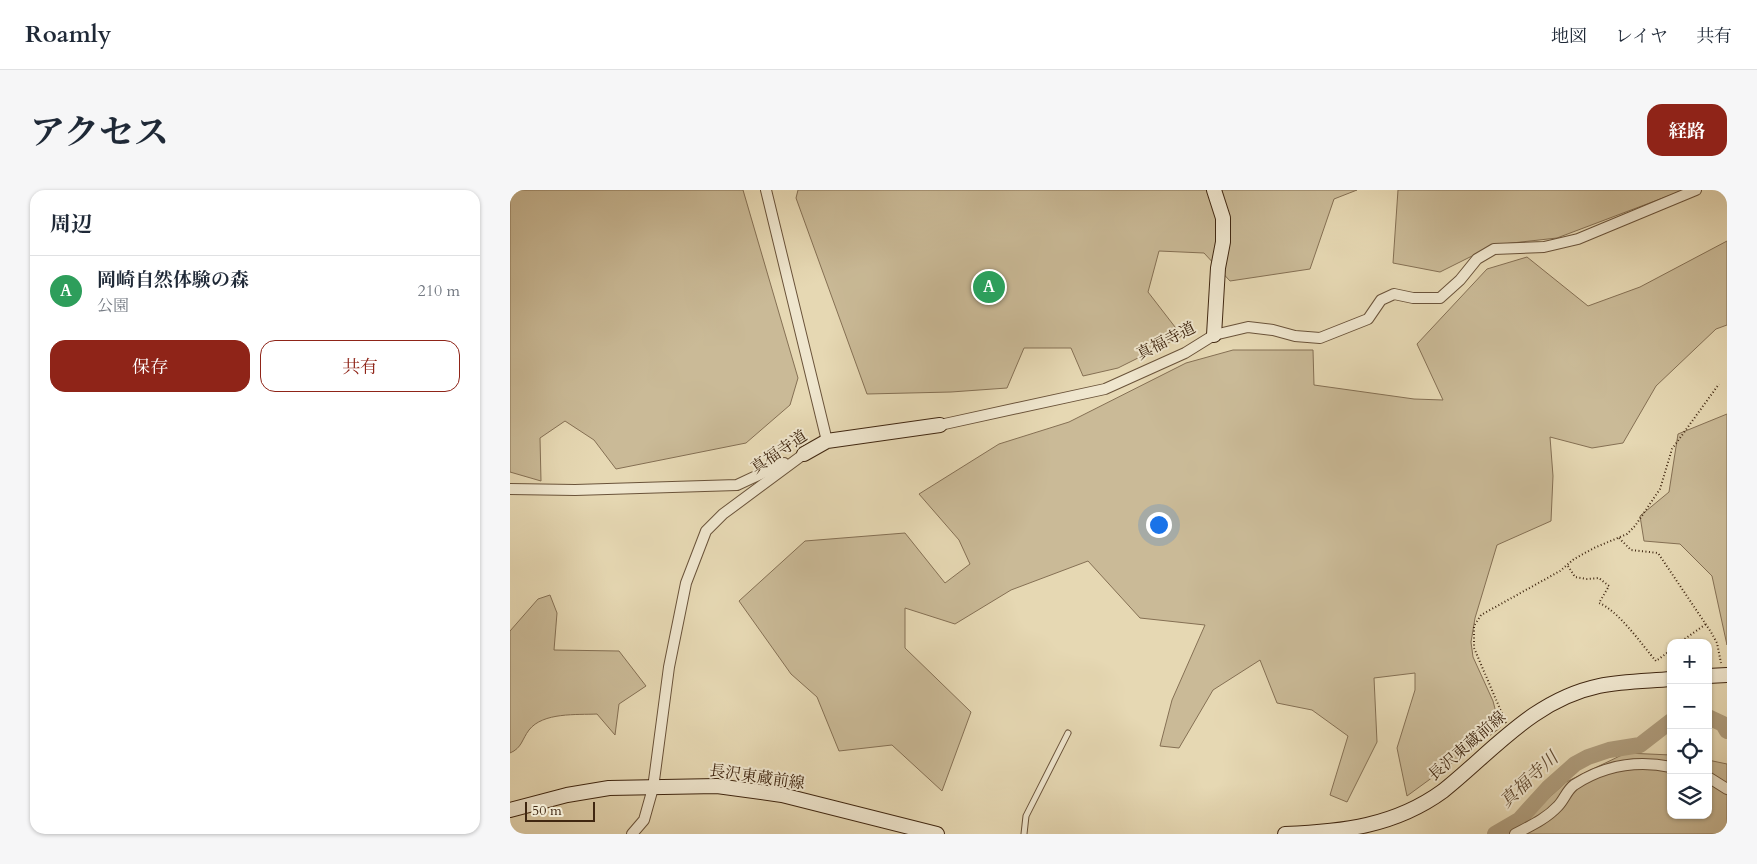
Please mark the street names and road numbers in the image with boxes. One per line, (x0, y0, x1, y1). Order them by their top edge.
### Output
street label: 真福寺道 (1132, 317, 1200, 365)
street label: 真福寺道 (746, 425, 812, 479)
street label: 長沢東蔵前線 (1424, 706, 1510, 786)
street label: 長沢東蔵前線 (708, 759, 806, 795)

